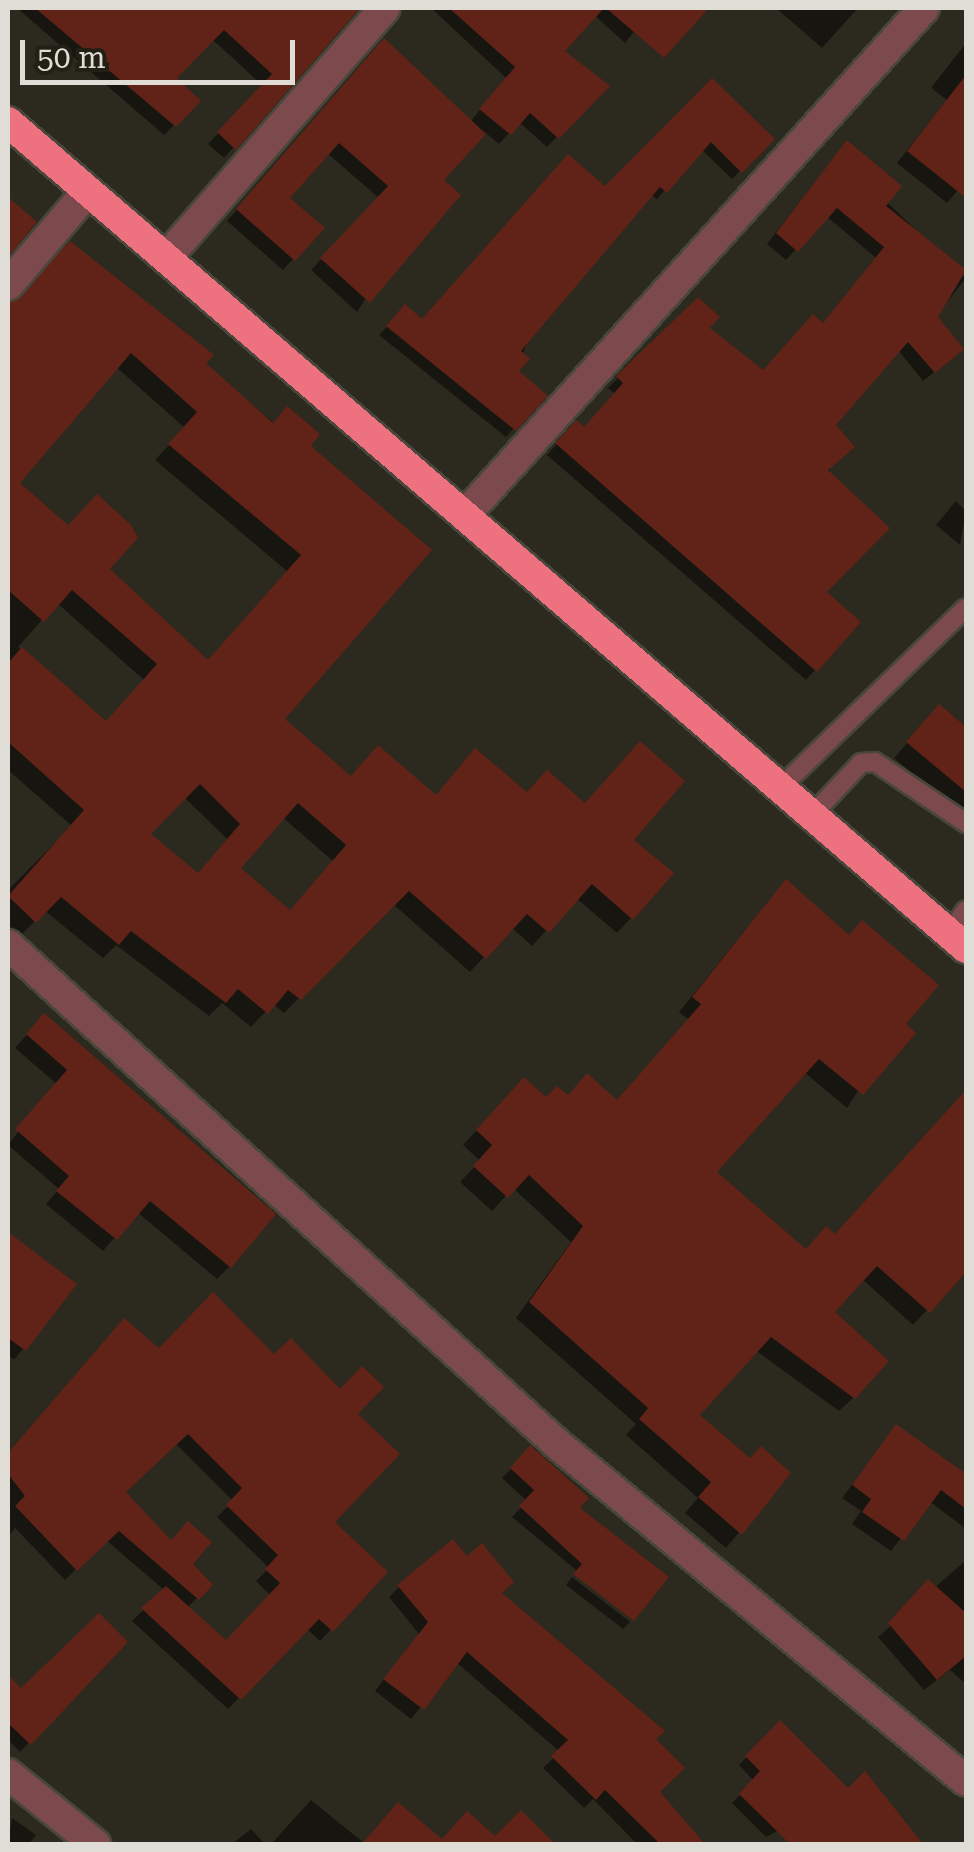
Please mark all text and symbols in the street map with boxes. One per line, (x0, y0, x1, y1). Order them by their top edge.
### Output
scale bar (25, 20, 300, 82)
text: 50 m (37, 40, 106, 75)

